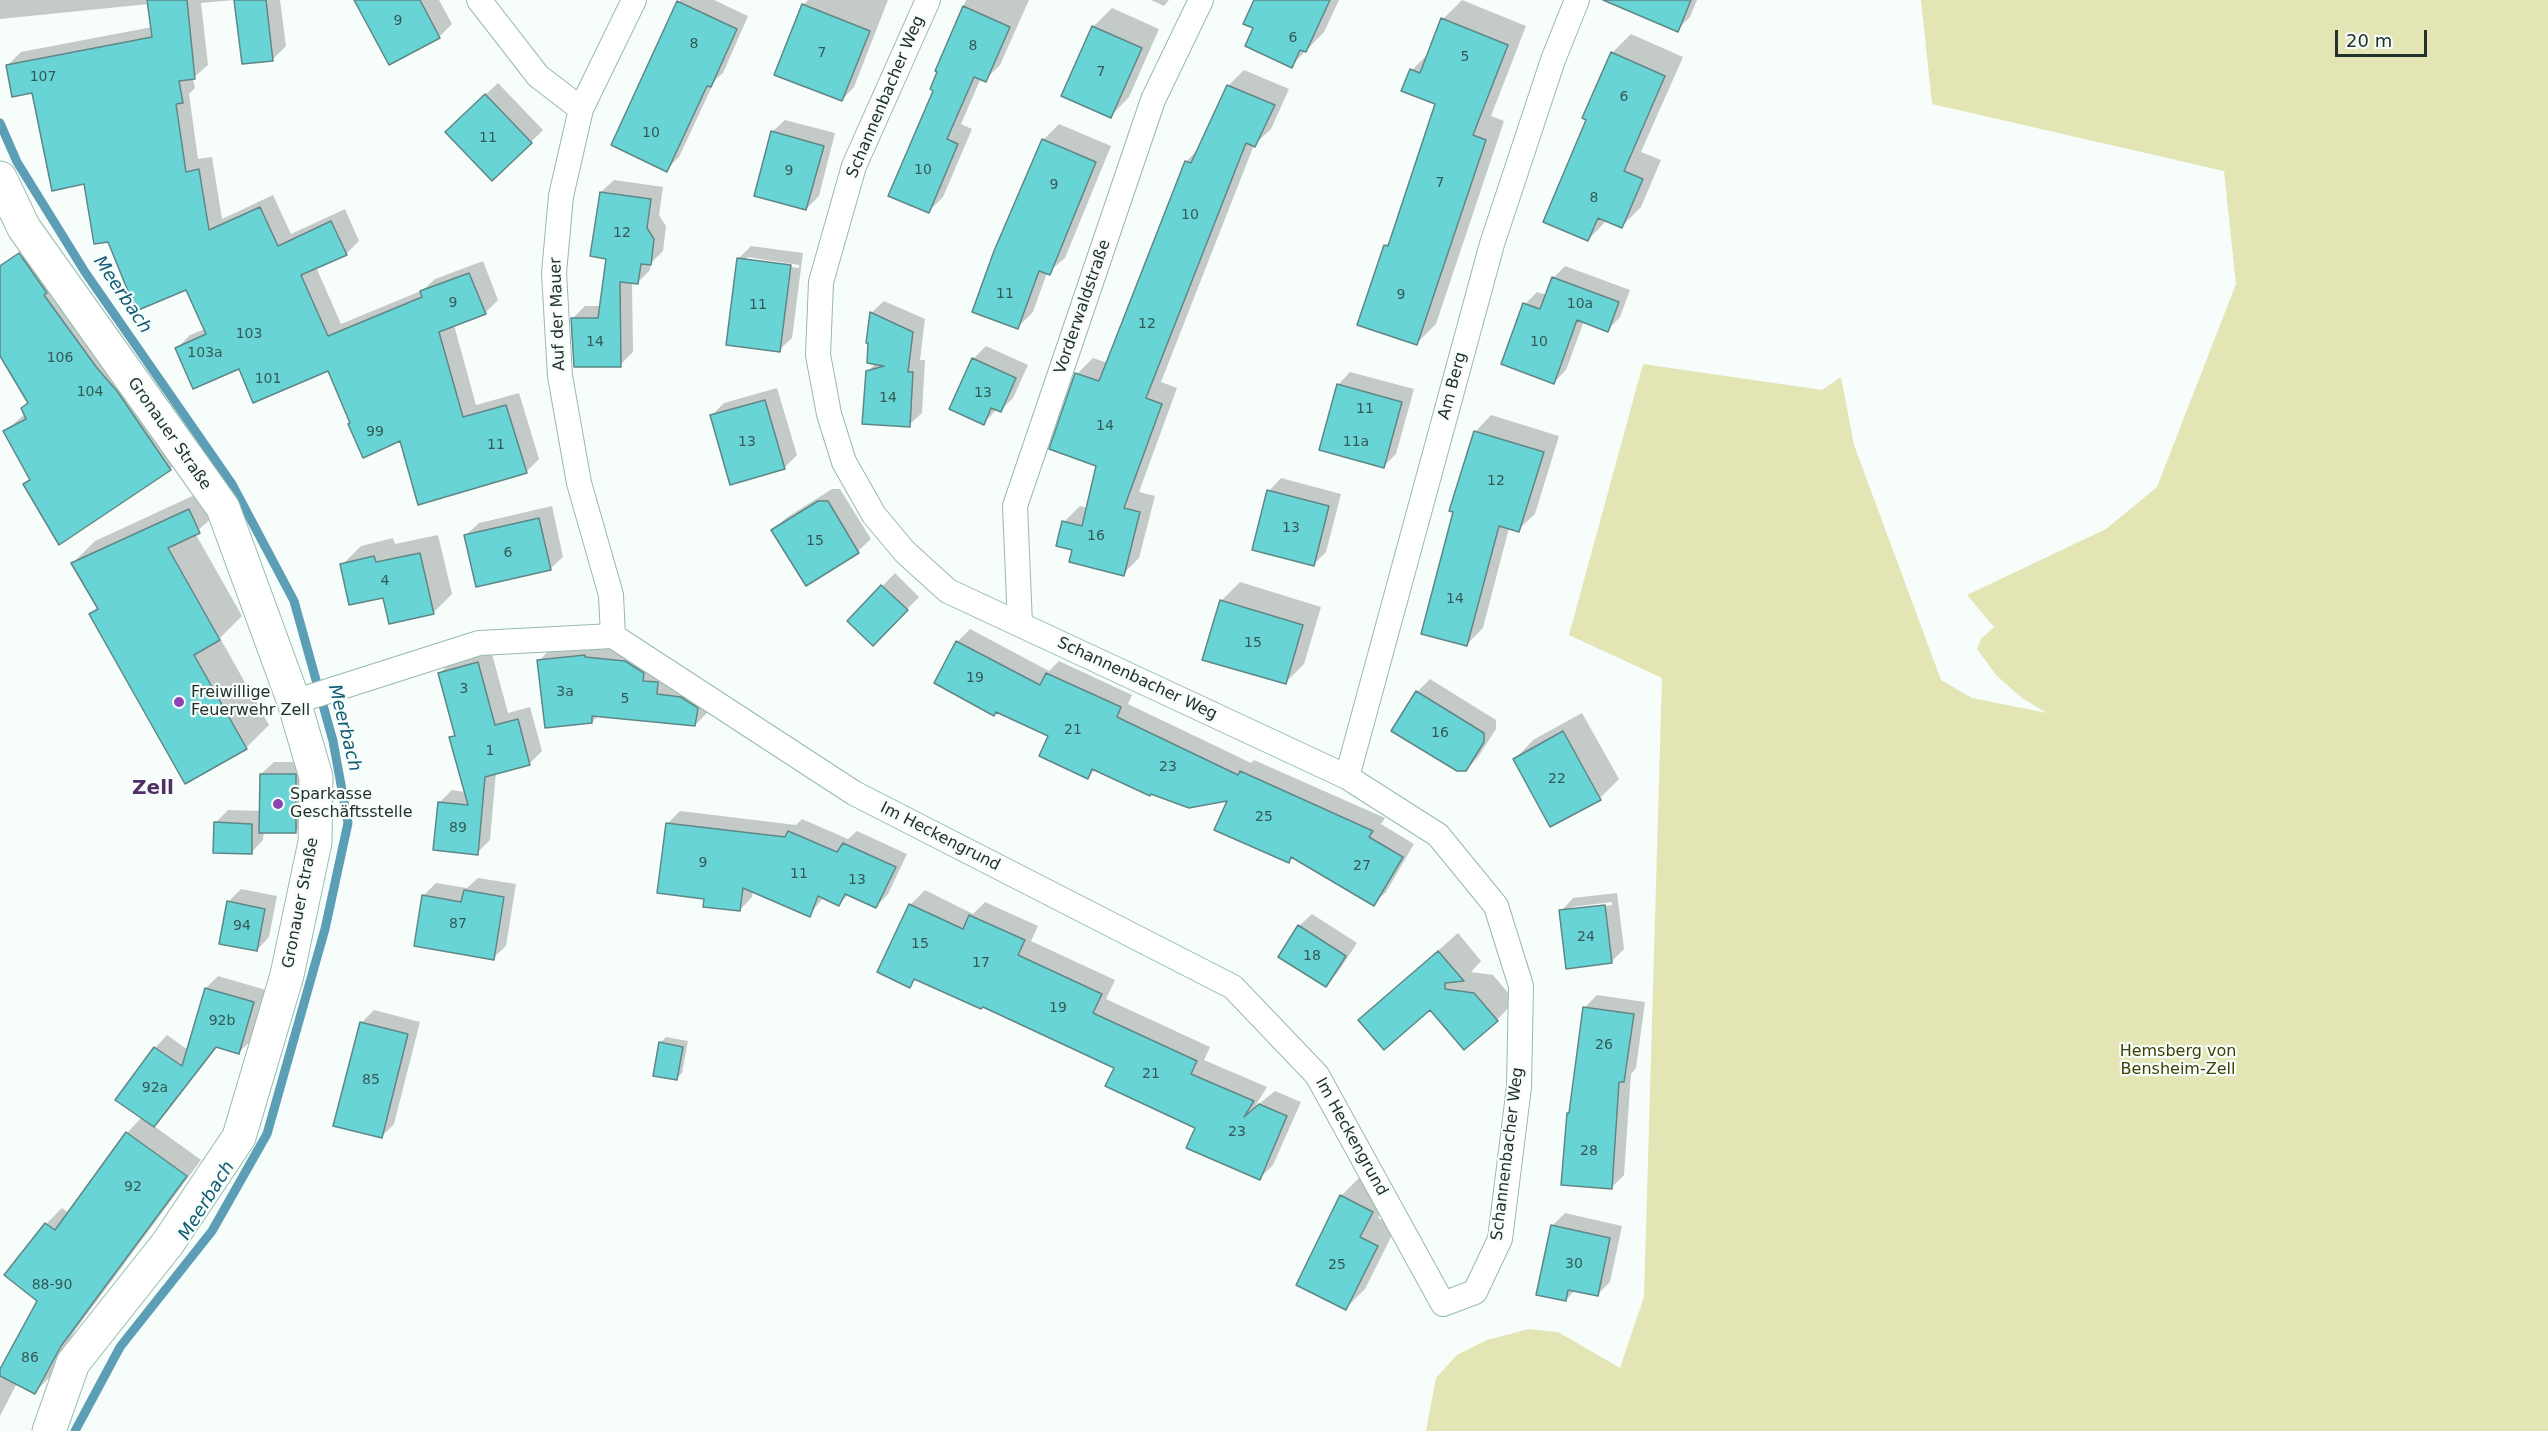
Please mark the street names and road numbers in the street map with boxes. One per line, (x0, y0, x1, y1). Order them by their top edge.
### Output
street label: Schannenbacher Weg (843, 13, 929, 181)
street label: Vorderwaldstraße (1051, 237, 1115, 377)
street label: Auf der Mauer (546, 257, 570, 371)
street label: Am Berg (1435, 350, 1471, 422)
street label: Gronauer Straße (123, 374, 215, 494)
street label: Schannenbacher Weg (1054, 633, 1220, 725)
street label: Im Heckengrund (877, 799, 1003, 875)
street label: Gronauer Straße (279, 836, 323, 970)
street label: Schannenbacher Weg (1488, 1066, 1528, 1242)
street label: Im Heckengrund (1311, 1075, 1391, 1199)

